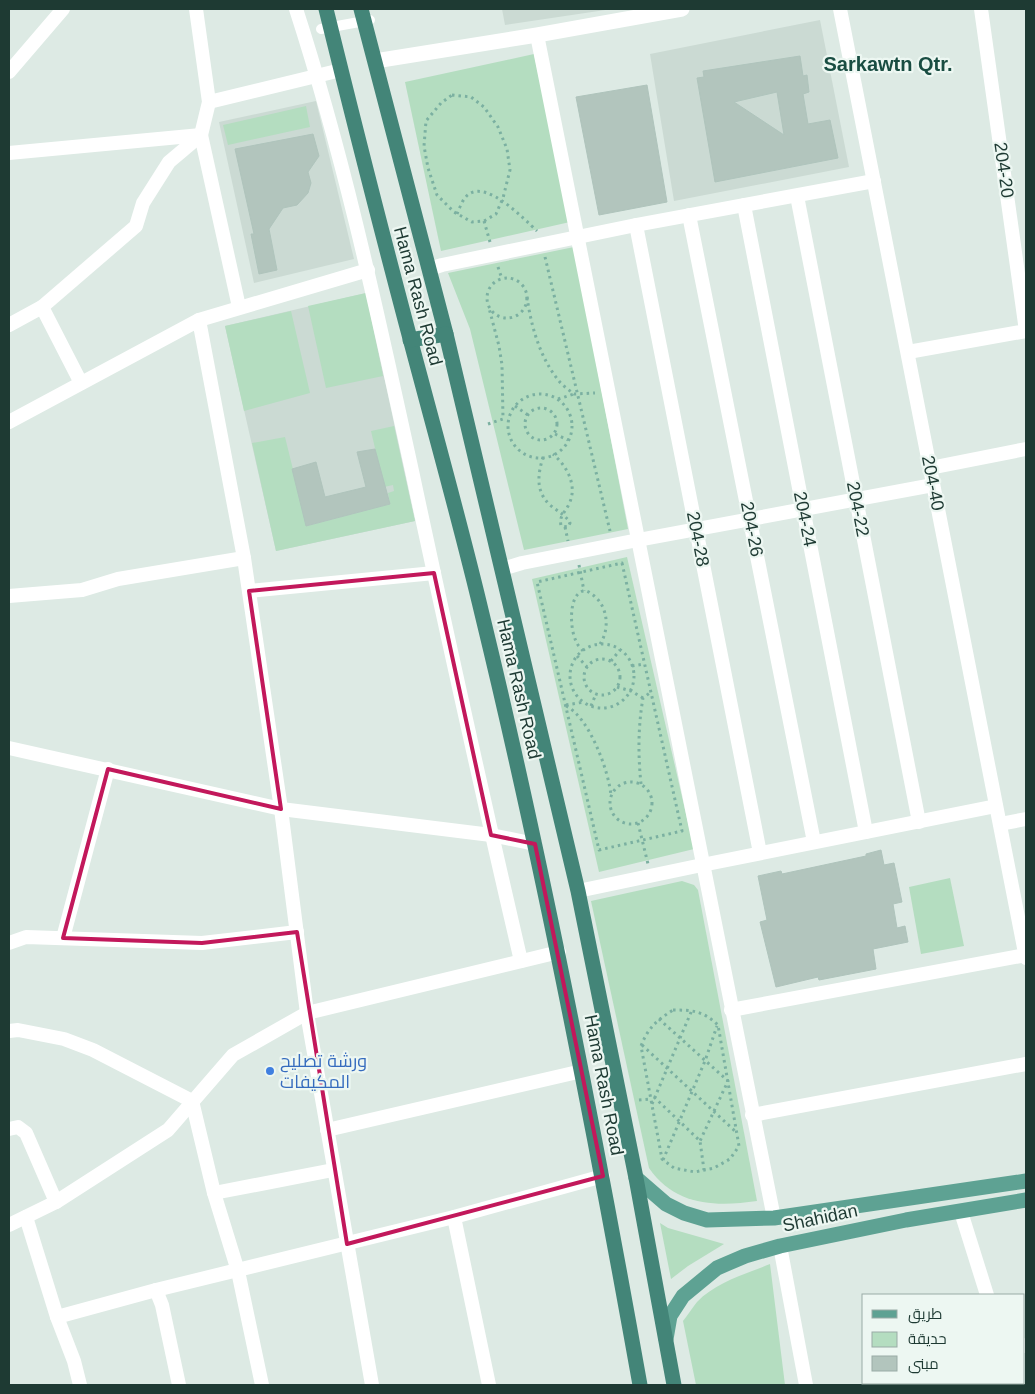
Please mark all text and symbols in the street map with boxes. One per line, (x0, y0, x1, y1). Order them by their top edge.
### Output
district label: Sarkawtn Qtr. (824, 53, 952, 75)
street label: 204-20 (990, 141, 1018, 199)
street label: Hama Rash Road (390, 224, 446, 368)
street label: 204-40 (918, 454, 948, 512)
street label: 204-22 (843, 480, 873, 538)
street label: 204-24 (790, 490, 820, 548)
street label: 204-26 (737, 500, 767, 558)
street label: 204-28 (683, 510, 713, 568)
street label: Hama Rash Road (493, 617, 545, 761)
street label: Hama Rash Road (581, 1013, 627, 1157)
place label: ورشة تصليح المكيفات (280, 1051, 367, 1092)
marker: ورشة تصليح المكيفات (264, 1065, 276, 1077)
street label: Shahidan (781, 1200, 859, 1236)
legend (862, 1294, 1025, 1384)
text: طريق (908, 1305, 942, 1324)
text: حديقة (908, 1330, 947, 1347)
text: مبنى (908, 1355, 939, 1374)

